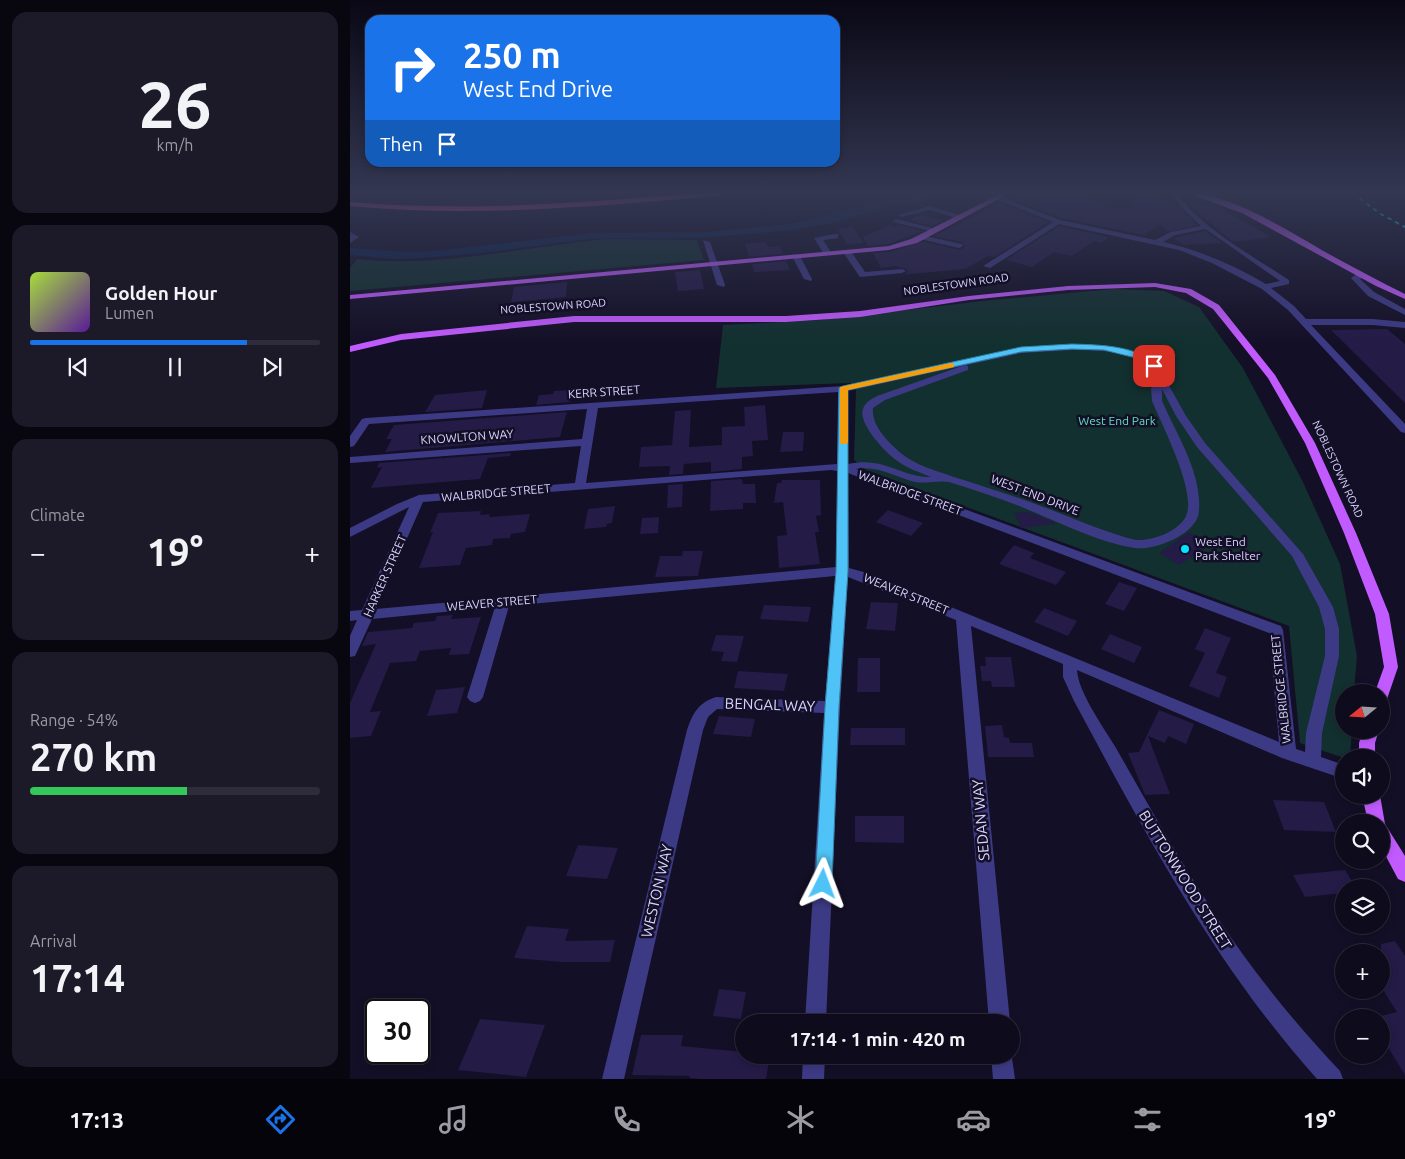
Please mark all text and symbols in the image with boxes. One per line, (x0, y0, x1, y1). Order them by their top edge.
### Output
icon: right (380, 35, 445, 100)
text: 250 m (463, 35, 561, 75)
text: 26 (138, 67, 212, 140)
text: West End Drive (463, 76, 613, 101)
icon: arrive (433, 130, 461, 158)
text: Then (380, 133, 423, 155)
text: km/h (157, 136, 193, 154)
street label: NOBLESTOWN ROAD (903, 271, 1010, 297)
text: Golden Hour (105, 282, 217, 304)
street label: NOBLESTOWN ROAD (500, 296, 607, 316)
text: Lumen (105, 304, 154, 322)
pin (1133, 345, 1175, 387)
icon: arrive (1140, 352, 1168, 380)
icon: previous (64, 353, 92, 381)
icon: pause (161, 353, 189, 381)
icon: next (258, 353, 286, 381)
street label: KERR STREET (567, 382, 641, 401)
park label: West End Park (1078, 414, 1156, 427)
street label: NOBLESTOWN ROAD (1310, 418, 1366, 520)
street label: KNOWLTON WAY (420, 427, 514, 446)
street label: WALBRIDGE STREET (856, 468, 964, 517)
street label: WEST END DRIVE (989, 472, 1081, 517)
street label: WALBRIDGE STREET (441, 481, 551, 504)
text: Climate (30, 506, 85, 524)
text: 19° (147, 531, 203, 573)
street label: HARKER STREET (361, 532, 409, 619)
place label: West End Park Shelter (1195, 535, 1261, 562)
text: − (30, 537, 46, 568)
text: + (304, 537, 320, 568)
marker: West End Park Shelter (1179, 543, 1191, 555)
street label: WEAVER STREET (862, 571, 951, 617)
street label: WEAVER STREET (446, 592, 538, 613)
street label: WALBRIDGE STREET (1268, 634, 1293, 744)
north arrow (1335, 684, 1390, 739)
map controls (1335, 684, 1390, 1064)
street label: BENGAL WAY (725, 694, 816, 715)
text: Range · 54% (30, 711, 118, 729)
text: 270 km (30, 736, 157, 778)
button: sound (1335, 749, 1390, 804)
street label: SEDAN WAY (968, 778, 993, 861)
street label: BUTTONWOOD STREET (1136, 807, 1236, 953)
button: search (1335, 814, 1390, 869)
street label: WESTON WAY (638, 842, 676, 939)
position arrow (796, 857, 848, 909)
button: layers (1335, 879, 1390, 934)
text: Arrival (30, 932, 77, 950)
button: + (1335, 944, 1390, 999)
text: 17:14 (30, 957, 125, 999)
speed limit sign: 30 (365, 999, 430, 1064)
button: − (1335, 1009, 1390, 1064)
text: 17:14 · 1 min · 420 m (790, 1028, 965, 1050)
icon: directions (263, 1102, 298, 1137)
icon: music (436, 1102, 471, 1137)
icon: phone (609, 1102, 644, 1137)
icon: climate (783, 1102, 818, 1137)
icon: car (956, 1102, 991, 1137)
icon: filters (1130, 1102, 1165, 1137)
text: 17:13 (69, 1107, 124, 1132)
text: 19° (1303, 1107, 1336, 1132)

